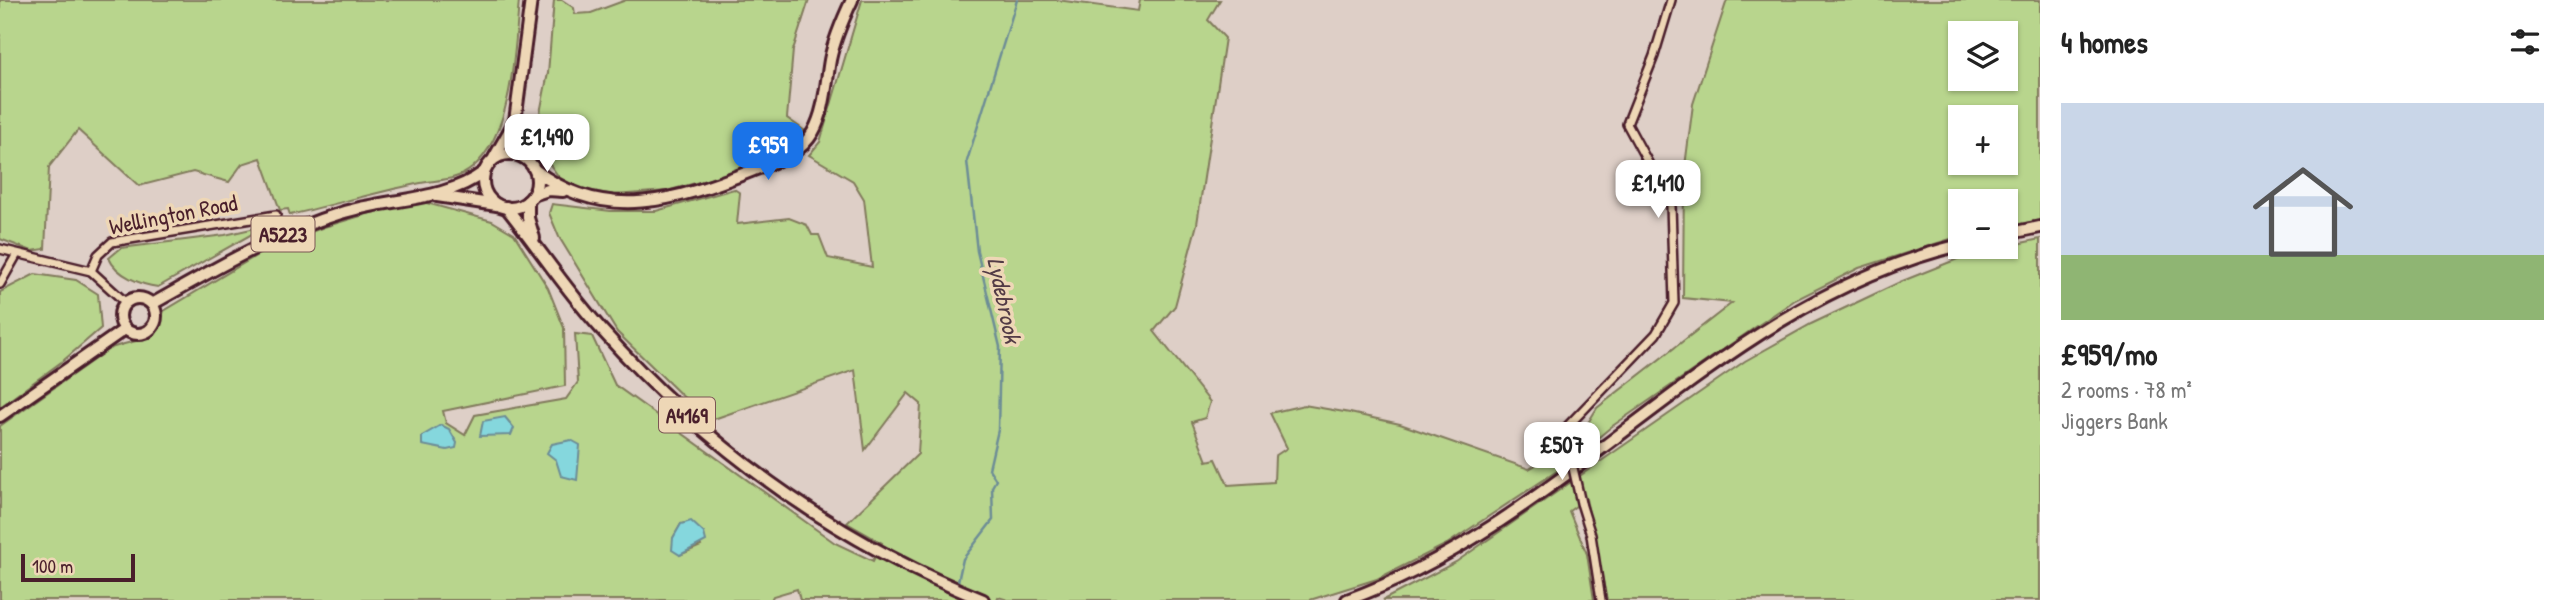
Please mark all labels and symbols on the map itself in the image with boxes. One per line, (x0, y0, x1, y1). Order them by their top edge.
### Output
pin: £1,490 (490, 114, 604, 174)
pin: £959 (727, 122, 809, 182)
pin: £1,410 (1601, 160, 1715, 220)
street label: Wellington Road (106, 186, 240, 242)
road number: A5223 (252, 216, 314, 252)
water label: Lydebrook (979, 254, 1030, 348)
road number: A4169 (659, 398, 715, 432)
pin: £507 (1521, 422, 1603, 482)
scale bar (21, 551, 135, 583)

